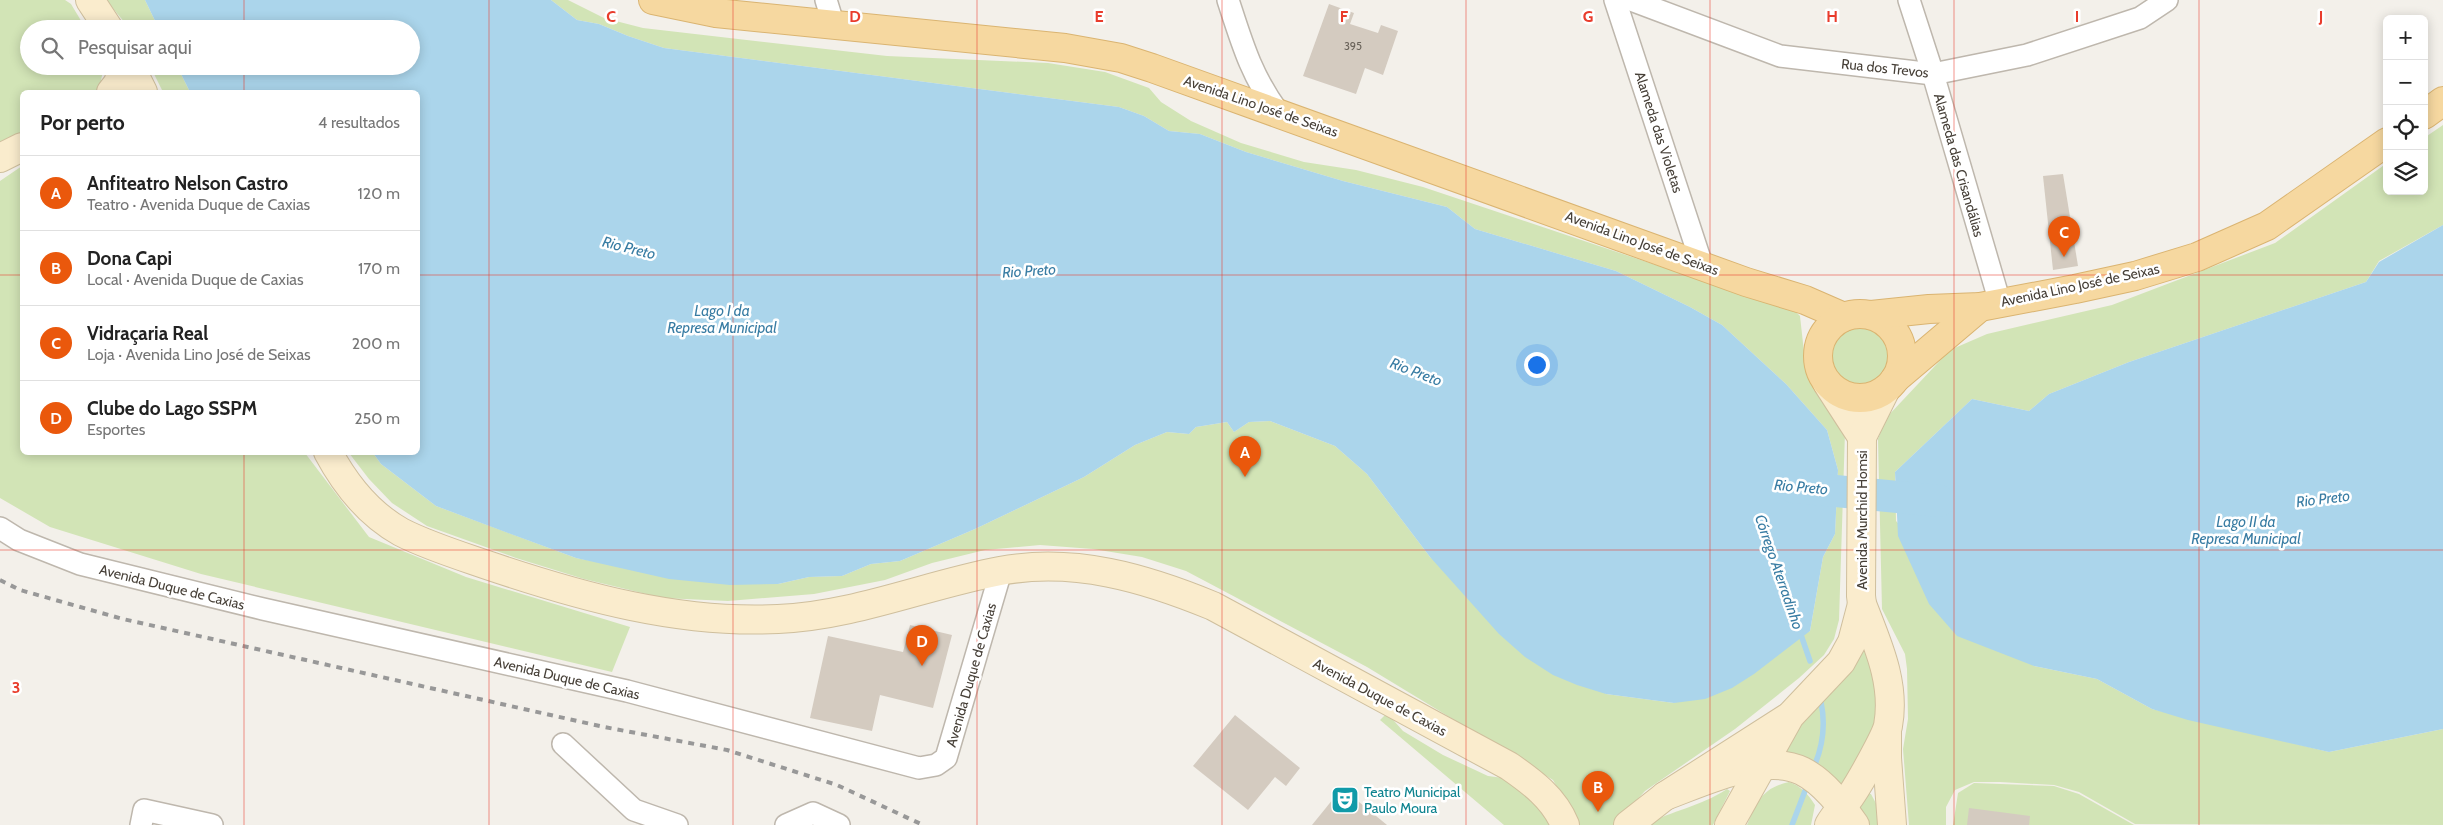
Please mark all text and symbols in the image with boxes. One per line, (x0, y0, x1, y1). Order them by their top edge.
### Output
text: C (606, 7, 616, 26)
text: D (849, 7, 861, 26)
text: E (1094, 7, 1104, 26)
text: F (1340, 7, 1349, 26)
text: G (1583, 7, 1593, 26)
text: H (1826, 7, 1838, 26)
text: I (2075, 7, 2079, 26)
text: J (2318, 7, 2323, 26)
map controls (2383, 15, 2428, 195)
button: + (2383, 15, 2428, 60)
search box (20, 20, 420, 75)
icon: search (38, 34, 66, 62)
text: Pesquisar aqui (78, 36, 192, 59)
house number: 395 (1344, 39, 1362, 53)
street label: Rua dos Trevos (1840, 54, 1930, 82)
button: − (2383, 60, 2428, 105)
street label: Alameda das Violetas (1631, 69, 1687, 195)
street label: Avenida Lino José de Seixas (1182, 71, 1341, 141)
street label: Alameda das Crisandálias (1930, 91, 1988, 239)
button: locate (2383, 105, 2428, 150)
text: Por perto (40, 110, 125, 135)
text: 4 resultados (318, 113, 400, 132)
button: layers (2383, 150, 2428, 195)
text: Anfiteatro Nelson Castro (87, 172, 288, 195)
text: A (51, 184, 61, 203)
text: 120 m (358, 184, 400, 203)
text: Teatro · Avenida Duque de Caxias (87, 195, 310, 214)
street label: Avenida Lino José de Seixas (1563, 207, 1721, 279)
pin: C (2048, 216, 2080, 257)
water label: Rio Preto (601, 233, 658, 263)
text: Dona Capi (87, 247, 172, 270)
text: B (51, 259, 61, 278)
text: 170 m (358, 259, 400, 278)
street label: Avenida Lino José de Seixas (1999, 259, 2161, 311)
water label: Rio Preto (1001, 260, 1057, 282)
text: Local · Avenida Duque de Caxias (87, 270, 304, 289)
water label: Lago I da Represa Municipal (667, 302, 777, 337)
text: Vidraçaria Real (87, 322, 208, 345)
text: C (51, 334, 61, 353)
text: 200 m (352, 334, 400, 353)
text: Loja · Avenida Lino José de Seixas (87, 345, 311, 364)
your location (1524, 352, 1550, 378)
water label: Rio Preto (1388, 354, 1445, 390)
text: Clube do Lago SSPM (87, 397, 257, 420)
text: D (50, 409, 62, 428)
text: 250 m (354, 409, 400, 428)
text: Esportes (87, 420, 145, 439)
pin: A (1229, 436, 1261, 477)
street label: Avenida Murchid Homsi (1853, 450, 1871, 590)
water label: Rio Preto (1773, 476, 1829, 498)
water label: Rio Preto (2295, 487, 2351, 511)
water label: Córrego Aterradinho (1751, 512, 1807, 632)
water label: Lago II da Represa Municipal (2191, 513, 2301, 548)
street label: Avenida Duque de Caxias (98, 560, 247, 614)
street label: Avenida Duque de Caxias (942, 601, 1000, 749)
pin: D (906, 625, 938, 666)
street label: Avenida Duque de Caxias (492, 652, 642, 704)
street label: Avenida Duque de Caxias (1310, 654, 1450, 740)
text: 3 (12, 678, 20, 697)
pin: B (1582, 771, 1614, 812)
place label: Teatro Municipal Paulo Moura (1364, 783, 1461, 817)
theatre icon: Teatro Municipal Paulo Moura (1330, 785, 1360, 815)

